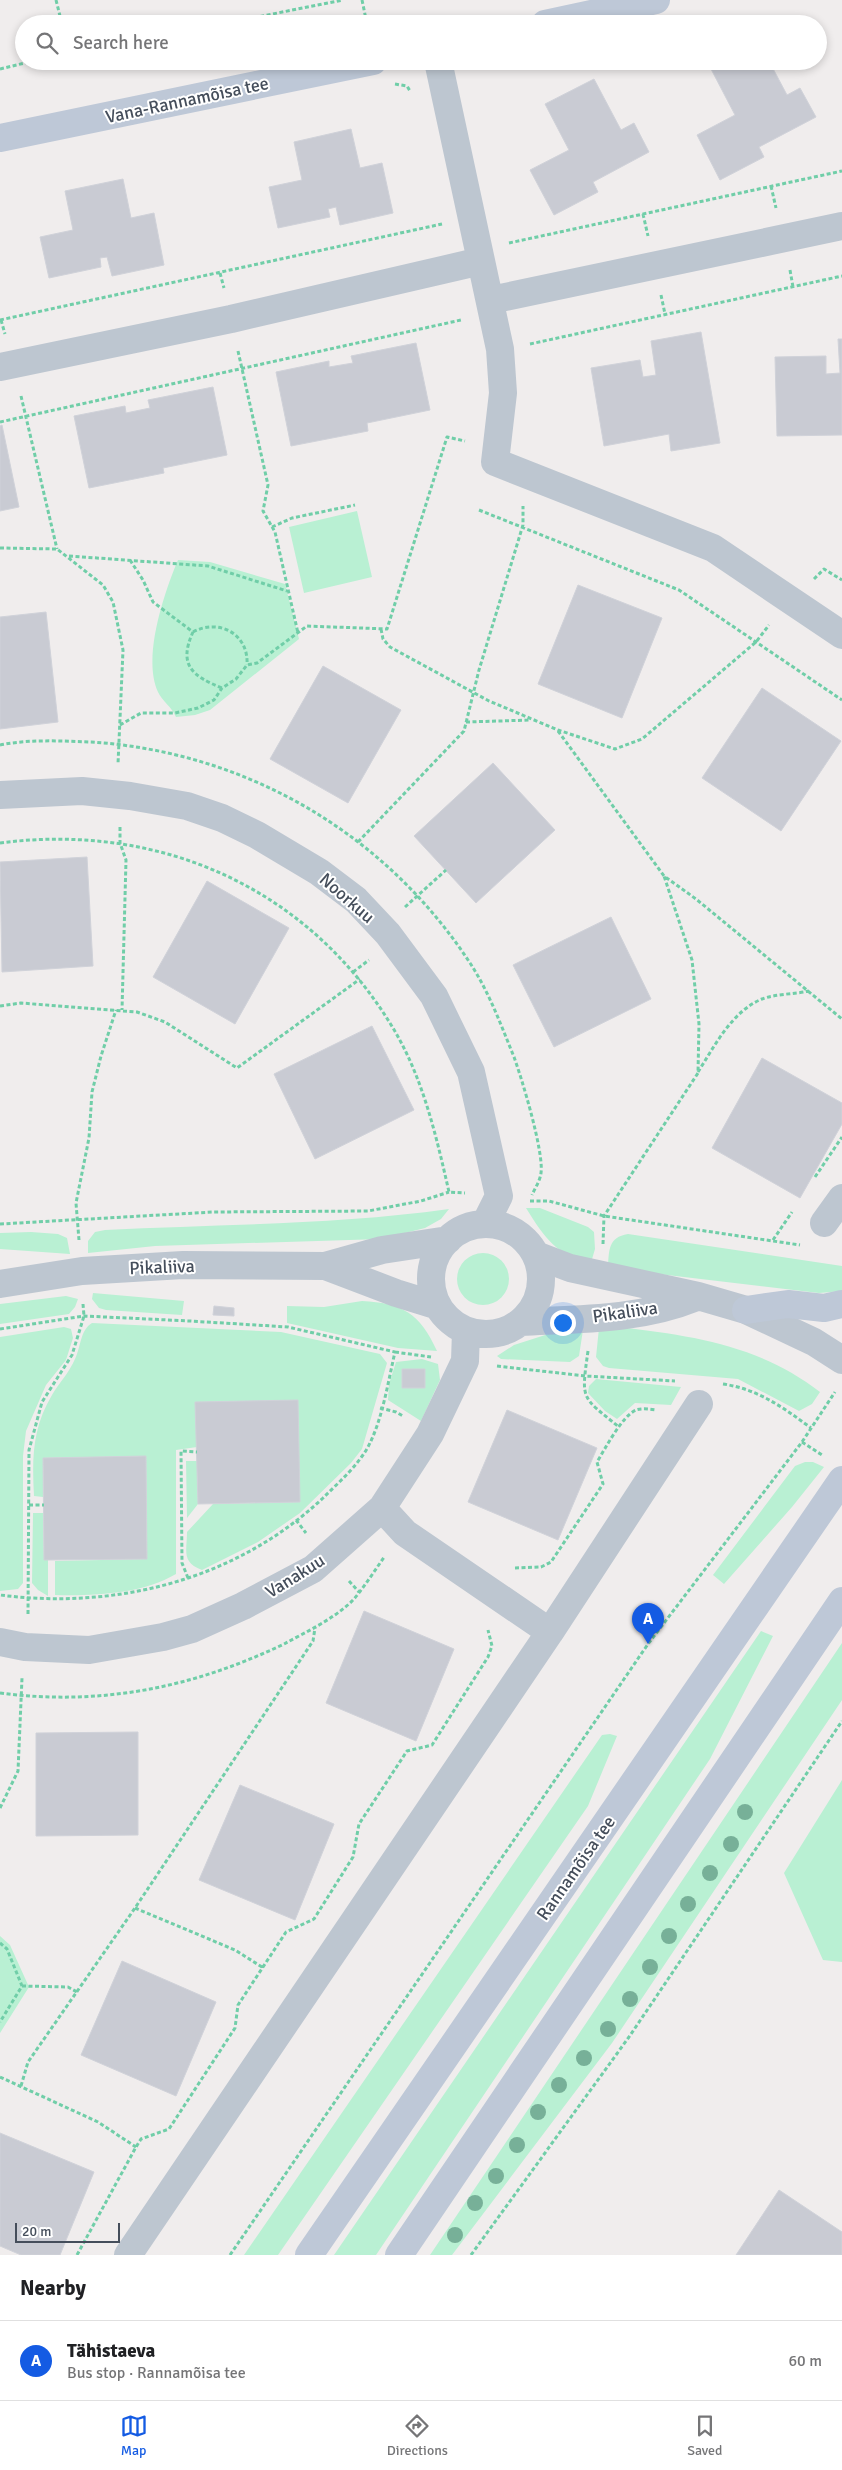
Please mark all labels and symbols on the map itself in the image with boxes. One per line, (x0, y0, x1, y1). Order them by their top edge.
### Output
street label: Vana-Rannamõisa tee (103, 72, 271, 128)
street label: Noorkuu (315, 868, 379, 928)
street label: Pikaliiva (129, 1255, 195, 1279)
street label: Pikaliiva (591, 1297, 659, 1327)
your location (550, 1310, 576, 1336)
street label: Vanakuu (261, 1549, 329, 1603)
pin: A (632, 1603, 664, 1644)
street label: Rannamõisa tee (532, 1812, 620, 1924)
scale bar (15, 2220, 120, 2243)

